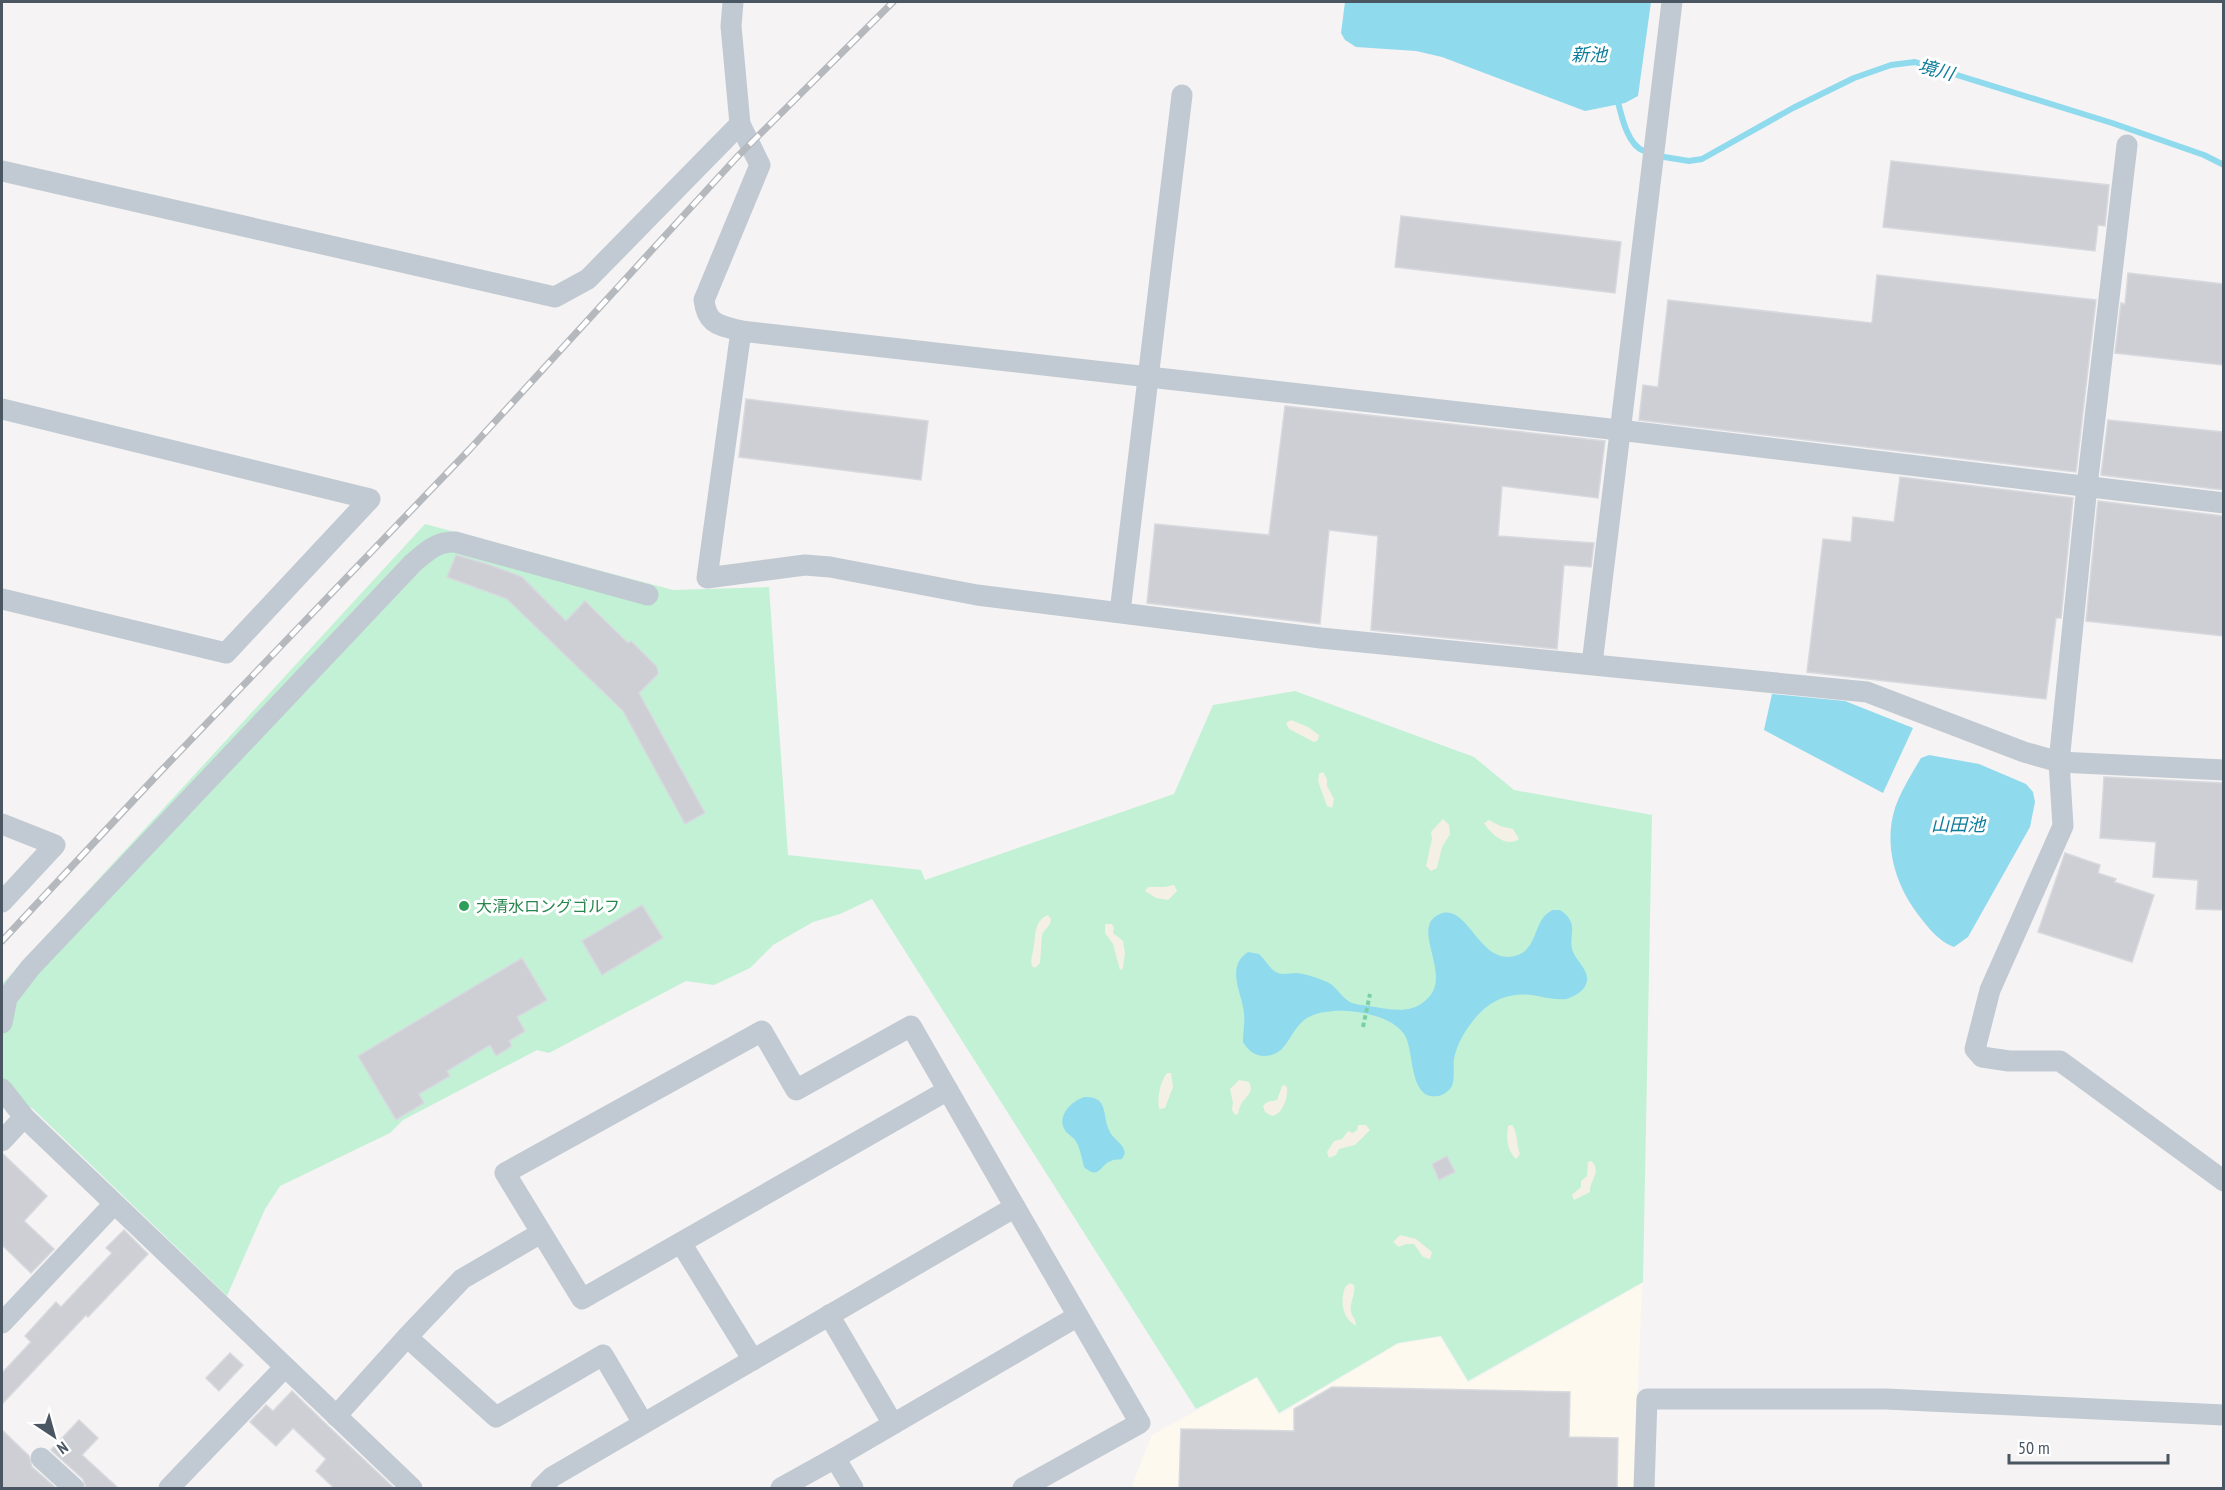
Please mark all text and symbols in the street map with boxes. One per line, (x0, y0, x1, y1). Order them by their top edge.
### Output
water label: 新池 (1571, 43, 1609, 66)
water label: 境川 (1916, 54, 1958, 86)
water label: 山田池 (1931, 813, 1987, 836)
place label: 大清水ロングゴルフ (476, 896, 620, 916)
marker: 大清水ロングゴルフ (457, 899, 471, 913)
north arrow (24, 1406, 84, 1466)
scale bar (2009, 1427, 2168, 1465)
text: 50 m (2018, 1436, 2050, 1459)
text: N (53, 1438, 72, 1459)

